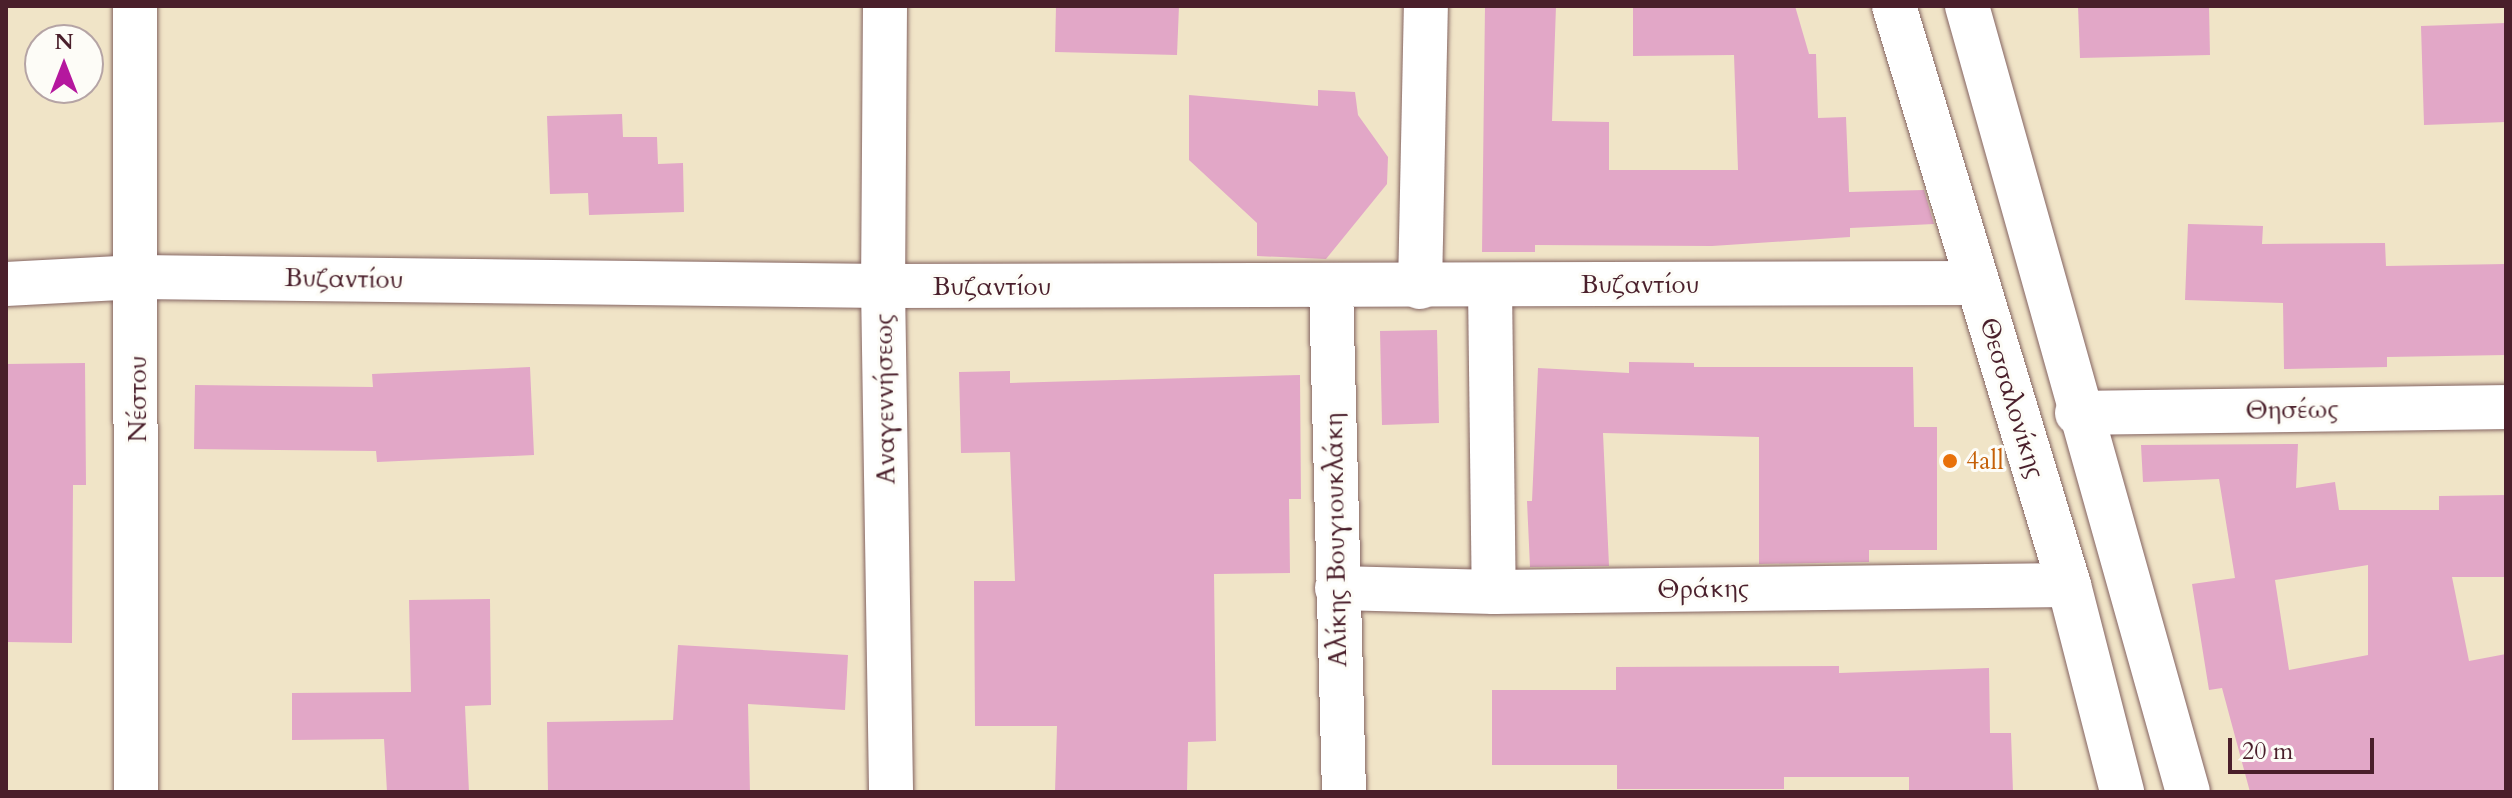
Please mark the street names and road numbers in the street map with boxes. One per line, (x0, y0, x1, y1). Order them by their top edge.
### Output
street label: Βυζαντίου (284, 262, 404, 296)
street label: Βυζαντίου (1581, 269, 1699, 301)
street label: Βυζαντίου (933, 271, 1051, 303)
street label: Αναγεννήσεως (868, 313, 902, 485)
street label: Θεσσαλονίκης (1973, 314, 2051, 482)
street label: Νέστου (122, 356, 154, 442)
street label: Θησέως (2245, 394, 2339, 426)
street label: Αλίκης Βουγιουκλάκη (1318, 412, 1354, 668)
street label: Θράκης (1657, 573, 1749, 605)

